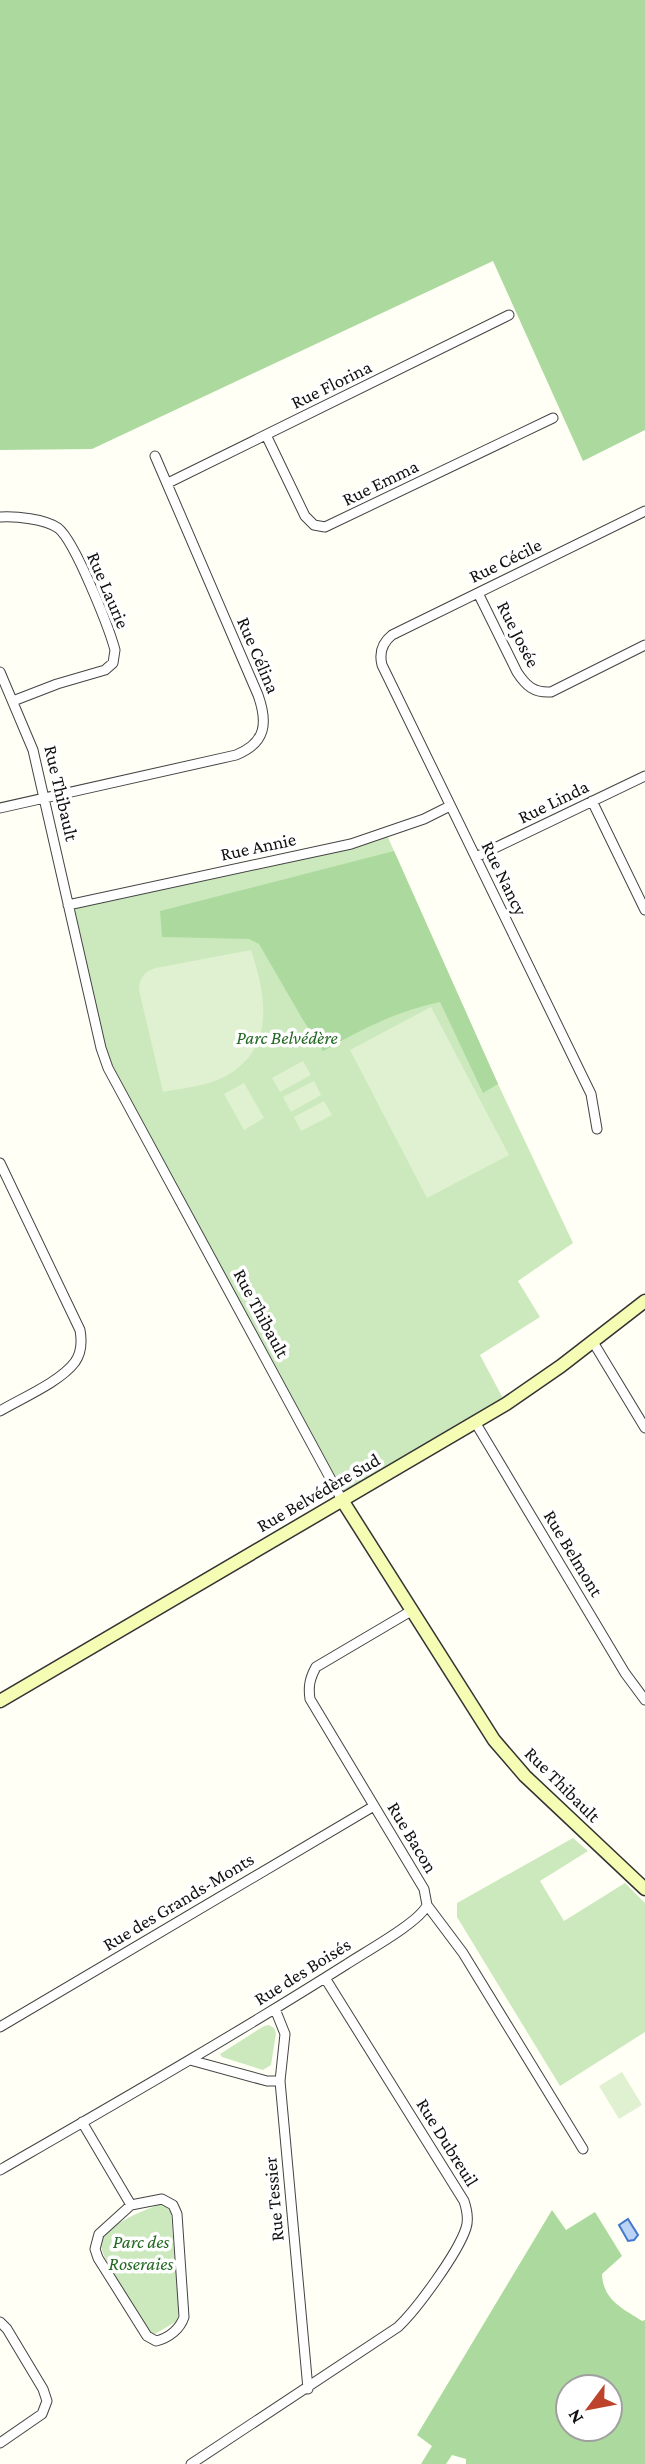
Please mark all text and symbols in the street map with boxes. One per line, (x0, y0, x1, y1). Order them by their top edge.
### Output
street label: Rue Florina (288, 356, 375, 413)
street label: Rue Emma (339, 455, 422, 510)
street label: Rue Cécile (466, 534, 545, 587)
street label: Rue Laurie (83, 549, 134, 631)
street label: Rue Josée (493, 598, 544, 671)
street label: Rue Célina (233, 614, 284, 697)
street label: Rue Thibault (40, 743, 83, 844)
street label: Rue Linda (515, 775, 592, 827)
street label: Rue Annie (218, 828, 298, 865)
street label: Rue Nancy (478, 838, 532, 919)
park label: Parc Belvédère (236, 1027, 338, 1048)
street label: Rue Thibault (229, 1265, 294, 1362)
street label: Rue Belvédère Sud (253, 1449, 383, 1536)
street label: Rue Belmont (540, 1506, 608, 1601)
street label: Rue Thibault (521, 1742, 605, 1827)
street label: Rue Bacon (383, 1798, 442, 1876)
street label: Rue des Grands-Monts (99, 1848, 258, 1955)
street label: Rue des Boisés (250, 1933, 354, 2009)
street label: Rue Dubreuil (412, 2095, 483, 2190)
street label: Rue Tessier (259, 2155, 288, 2242)
park label: Parc des Roseraies (109, 2231, 174, 2274)
north arrow (554, 2373, 624, 2443)
text: N (563, 2406, 587, 2428)

